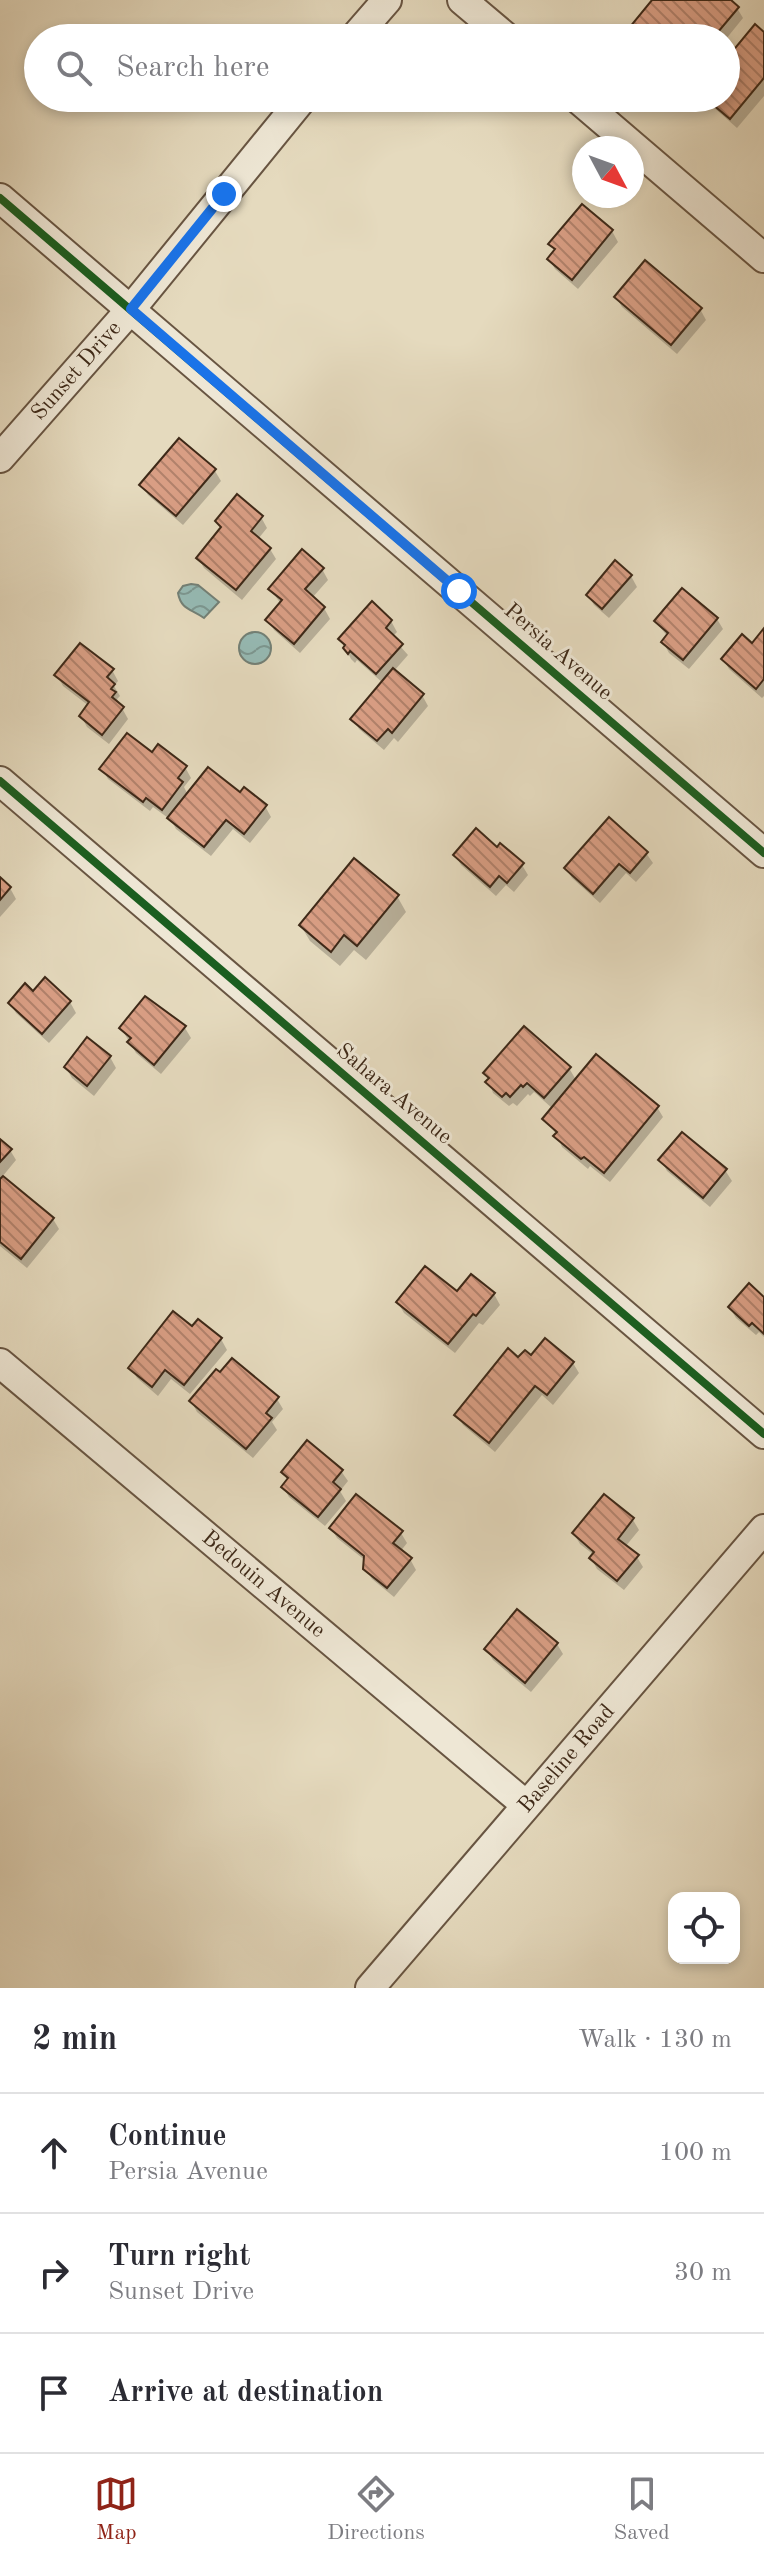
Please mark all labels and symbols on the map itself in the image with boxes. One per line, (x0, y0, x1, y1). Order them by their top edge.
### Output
north arrow (572, 136, 644, 208)
route end (206, 176, 242, 212)
street label: Sunset Drive (27, 317, 126, 425)
route start (441, 573, 477, 609)
street label: Persia Avenue (500, 599, 616, 705)
street label: Sahara Avenue (332, 1040, 456, 1148)
street label: Bedouin Avenue (198, 1527, 329, 1642)
street label: Baseline Road (514, 1701, 619, 1817)

